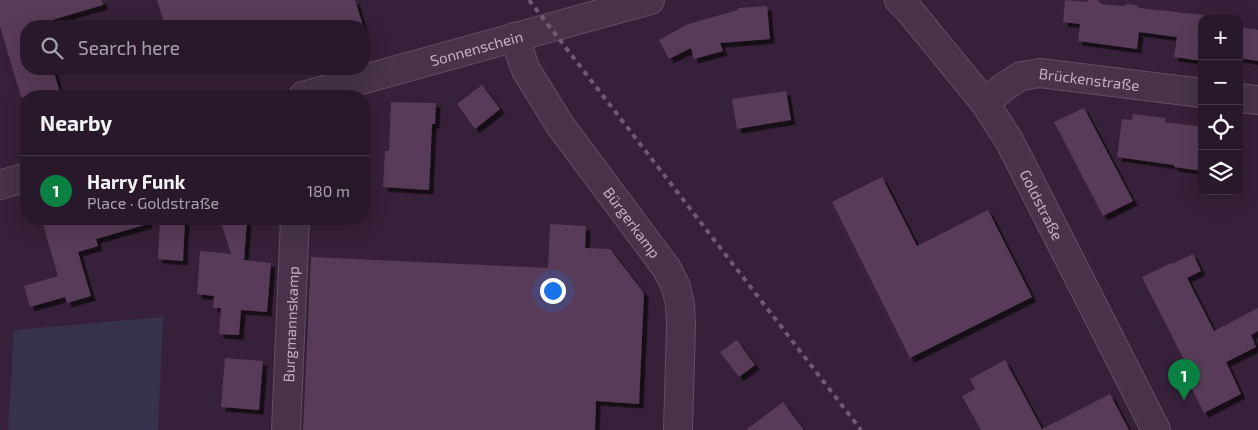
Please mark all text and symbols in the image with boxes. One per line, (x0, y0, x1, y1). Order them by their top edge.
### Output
map controls (1198, 15, 1243, 195)
button: + (1198, 15, 1243, 60)
search box (20, 20, 370, 75)
street label: Sonnenschein (428, 27, 525, 69)
icon: search (38, 34, 66, 62)
text: Search here (78, 36, 180, 59)
button: − (1198, 60, 1243, 105)
street label: Brückenstraße (1038, 64, 1141, 94)
button: locate (1198, 105, 1243, 150)
text: Nearby (40, 110, 112, 135)
button: layers (1198, 150, 1243, 195)
street label: Goldstraße (1016, 166, 1067, 243)
text: Harry Funk (87, 170, 185, 193)
text: 1 (53, 181, 59, 200)
text: 180 m (307, 181, 350, 200)
street label: Bürgerkamp (600, 183, 665, 261)
text: Place · Goldstraße (87, 193, 219, 212)
street label: Burgmannskamp (279, 266, 302, 383)
your location (540, 278, 566, 304)
pin: 1 (1168, 359, 1200, 400)

